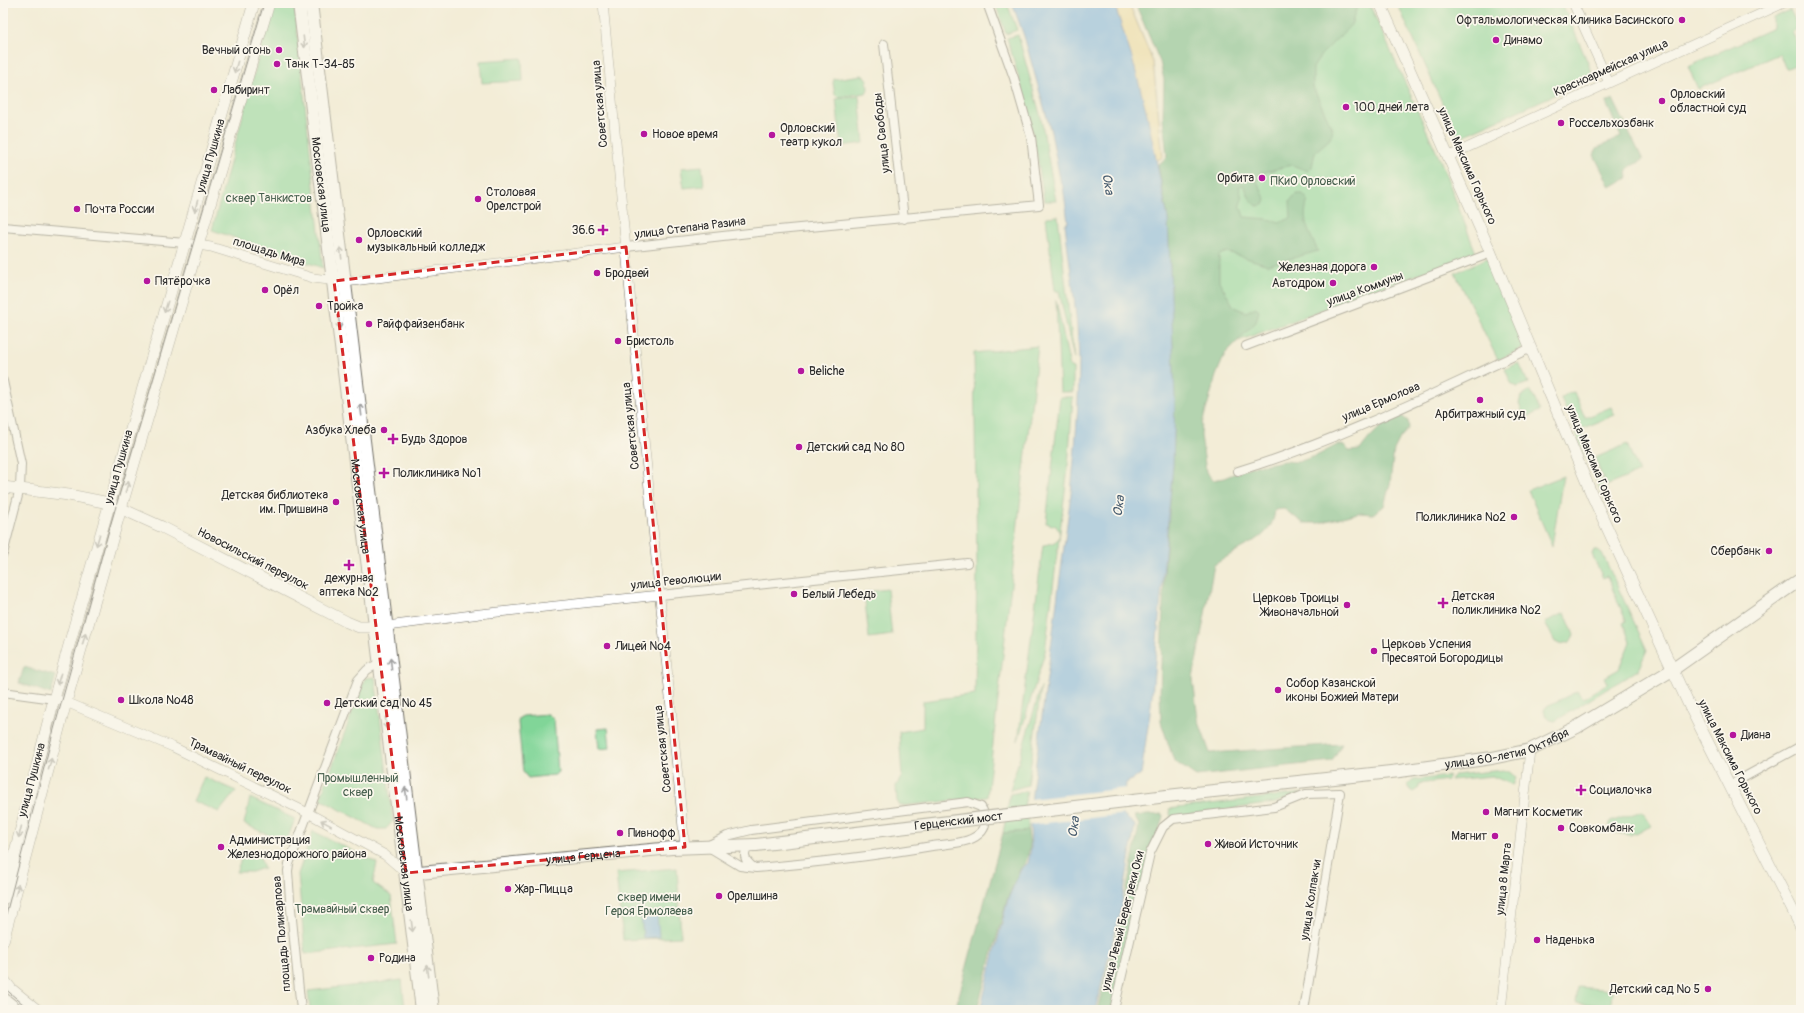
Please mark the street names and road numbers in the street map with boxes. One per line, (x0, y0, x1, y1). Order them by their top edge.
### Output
street label: Красноармейская улица (1552, 36, 1671, 100)
street label: Советская улица (589, 59, 611, 148)
street label: улица Свободы (870, 92, 894, 175)
street label: улица Максима Горького (1434, 104, 1500, 228)
street label: улица Пушкина (193, 117, 229, 196)
street label: Московская улица (308, 136, 334, 234)
street label: улица Степана Разина (633, 214, 747, 242)
street label: площадь Мира (231, 234, 307, 270)
street label: улица Коммуны (1324, 268, 1406, 310)
street label: улица Ермолова (1339, 379, 1423, 426)
street label: Советская улица (619, 381, 643, 470)
street label: улица Максима Горького (1562, 402, 1626, 526)
street label: улица Пушкина (101, 428, 137, 507)
street label: Московская улица (347, 458, 374, 555)
street label: Новосильский переулок (195, 524, 311, 594)
street label: улица Революции (629, 569, 722, 593)
street label: улица Максима Горького (1694, 696, 1766, 817)
street label: Советская улица (651, 704, 675, 793)
street label: улица 60-летия Октября (1443, 725, 1571, 772)
street label: Трамвайный переулок (186, 735, 294, 797)
street label: улица Пушкина (15, 741, 49, 820)
street label: Герценский мост (913, 808, 1004, 834)
street label: Московская улица (391, 815, 417, 912)
street label: улица 8 Марта (1493, 842, 1515, 917)
street label: улица Герцена (544, 845, 622, 868)
street label: улица Левый Берег реки Оки (1098, 849, 1148, 994)
street label: улица Колпакчи (1297, 858, 1325, 942)
street label: площадь Поликарпова (269, 875, 295, 993)

